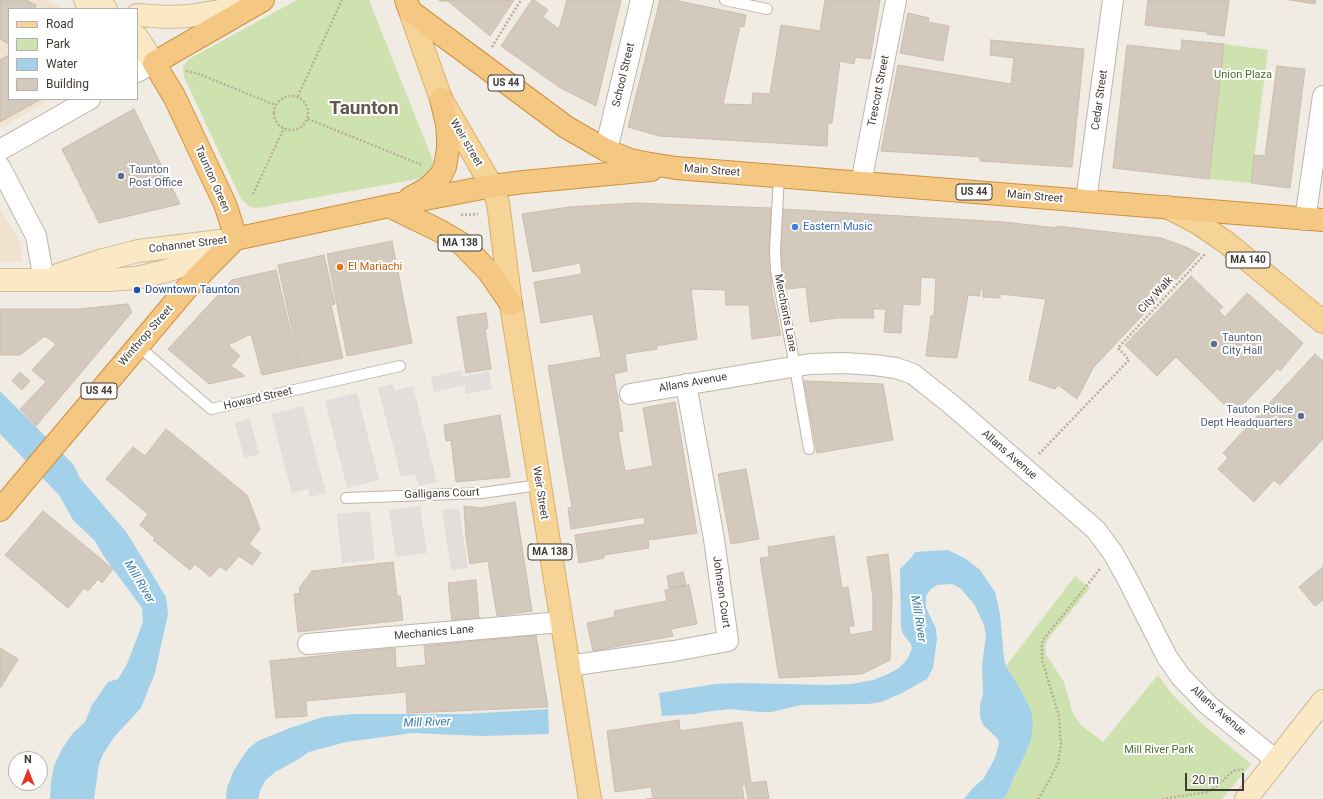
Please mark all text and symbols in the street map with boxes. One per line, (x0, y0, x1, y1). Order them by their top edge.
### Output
legend (8, 8, 138, 100)
text: Road (46, 17, 74, 31)
text: Park (46, 37, 70, 51)
street label: School Street (610, 42, 638, 108)
street label: Trescott Street (866, 54, 892, 128)
text: Water (46, 57, 77, 71)
park label: Union Plaza (1214, 68, 1272, 82)
street label: Cedar Street (1089, 69, 1111, 131)
road number: US 44 (488, 75, 524, 91)
text: Building (46, 77, 89, 91)
district label: Taunton (329, 98, 399, 120)
street label: Weir street (447, 117, 485, 169)
street label: Taunton Green (191, 144, 233, 214)
street label: Main Street (684, 162, 740, 180)
place label: Taunton Post Office (129, 163, 183, 189)
marker: Taunton Post Office (116, 171, 126, 181)
road number: US 44 (956, 184, 992, 200)
street label: Main Street (1006, 188, 1064, 206)
place label: Eastern Music (803, 220, 873, 234)
marker: Eastern Music (790, 222, 800, 232)
street label: Cohannet Street (148, 234, 228, 256)
road number: MA 138 (438, 235, 482, 251)
road number: MA 140 (1226, 252, 1270, 268)
place label: El Mariachi (348, 260, 402, 274)
marker: El Mariachi (335, 262, 345, 272)
street label: Merchants Lane (771, 273, 799, 353)
street label: City Walk (1136, 274, 1176, 316)
place label: Downtown Taunton (145, 283, 240, 297)
marker: Downtown Taunton (132, 285, 142, 295)
street label: Winthrop Street (116, 303, 176, 369)
place label: Taunton City Hall (1222, 331, 1263, 357)
marker: Taunton City Hall (1209, 339, 1219, 349)
street label: Allans Avenue (658, 371, 728, 395)
road number: US 44 (81, 383, 117, 399)
street label: Howard Street (222, 385, 294, 413)
place label: Tauton Police Dept Headquarters (1200, 403, 1293, 429)
marker: Tauton Police Dept Headquarters (1296, 411, 1306, 421)
street label: Allans Avenue (979, 427, 1039, 483)
street label: Weir Street (529, 466, 551, 520)
street label: Galligans Court (404, 486, 480, 502)
road number: MA 138 (528, 544, 572, 560)
street label: Johnson Court (709, 555, 733, 629)
water label: Mill River (121, 558, 157, 606)
water label: Mill River (907, 595, 929, 643)
street label: Mechanics Lane (394, 623, 474, 643)
street label: Allans Avenue (1188, 683, 1248, 739)
water label: Mill River (403, 715, 451, 731)
park label: Mill River Park (1124, 743, 1194, 757)
north arrow (8, 751, 48, 791)
text: N (24, 753, 32, 766)
scale bar (1187, 765, 1246, 791)
text: 20 m (1192, 773, 1219, 787)

